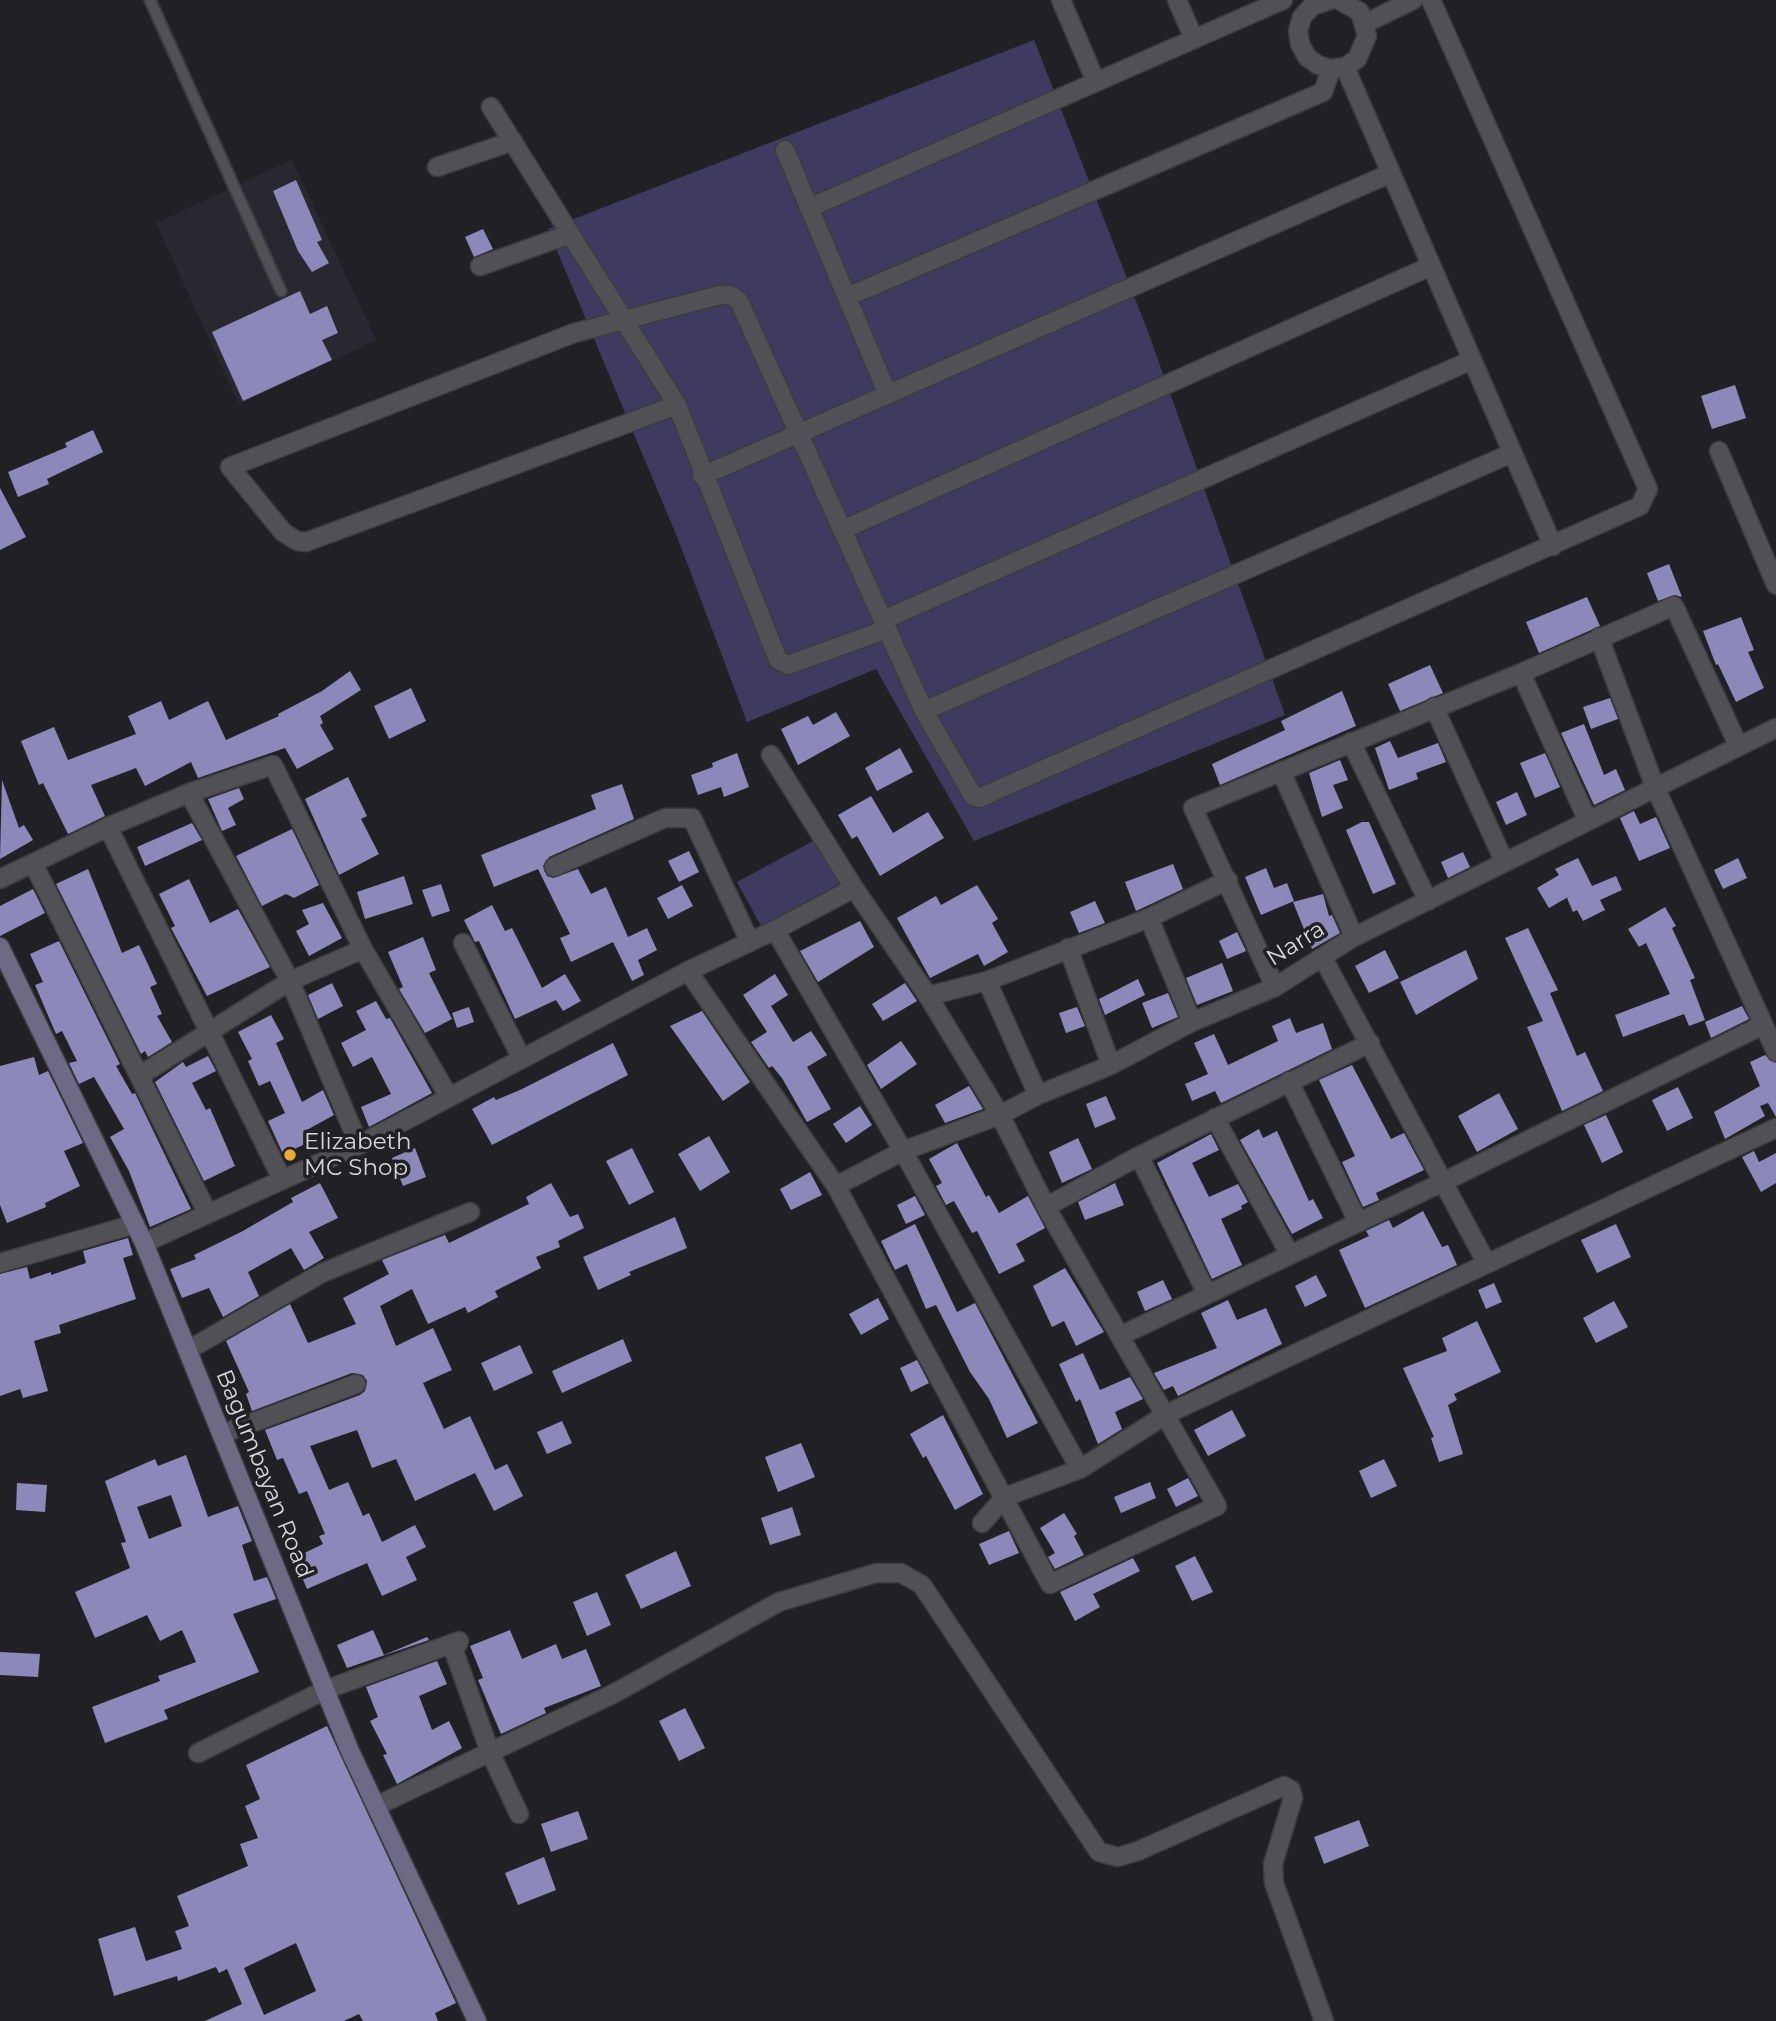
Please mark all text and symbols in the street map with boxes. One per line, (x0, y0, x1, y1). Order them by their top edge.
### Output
street label: Narra (1262, 916, 1330, 972)
place label: Elizabeth MC Shop (304, 1128, 411, 1182)
marker: Elizabeth MC Shop (282, 1147, 298, 1163)
street label: Bagumbayan Road (210, 1366, 318, 1582)

